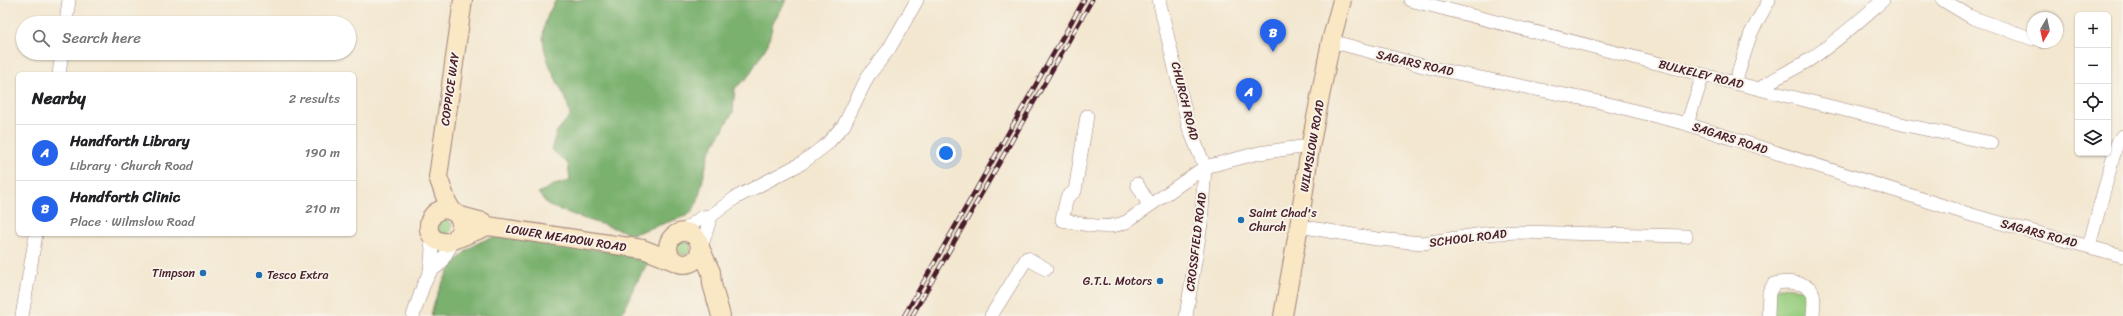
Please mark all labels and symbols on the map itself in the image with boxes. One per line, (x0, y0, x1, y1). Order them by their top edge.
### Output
north arrow (2027, 12, 2063, 48)
pin: B (1260, 19, 1286, 52)
street label: SAGARS ROAD (1374, 43, 1456, 83)
street label: COPPICE WAY (434, 50, 466, 127)
street label: BULKELEY ROAD (1656, 53, 1747, 95)
street label: CHURCH ROAD (1165, 59, 1206, 143)
pin: A (1236, 78, 1262, 111)
street label: WILMSLOW ROAD (1293, 98, 1331, 194)
street label: SAGARS ROAD (1689, 115, 1771, 161)
your location (936, 143, 956, 163)
street label: CROSSFIELD ROAD (1179, 191, 1213, 293)
place label: Saint Chad's Church (1249, 202, 1317, 238)
street label: SAGARS ROAD (1998, 212, 2080, 254)
marker: Saint Chad's Church (1236, 215, 1246, 225)
street label: LOWER MEADOW ROAD (504, 218, 629, 259)
street label: SCHOOL ROAD (1428, 222, 1508, 254)
place label: Timpson (152, 262, 196, 284)
place label: Tesco Extra (267, 264, 328, 286)
marker: Timpson (198, 268, 208, 278)
marker: Tesco Extra (254, 270, 264, 280)
place label: G.T.L. Motors (1083, 270, 1152, 292)
marker: G.T.L. Motors (1155, 276, 1165, 286)

